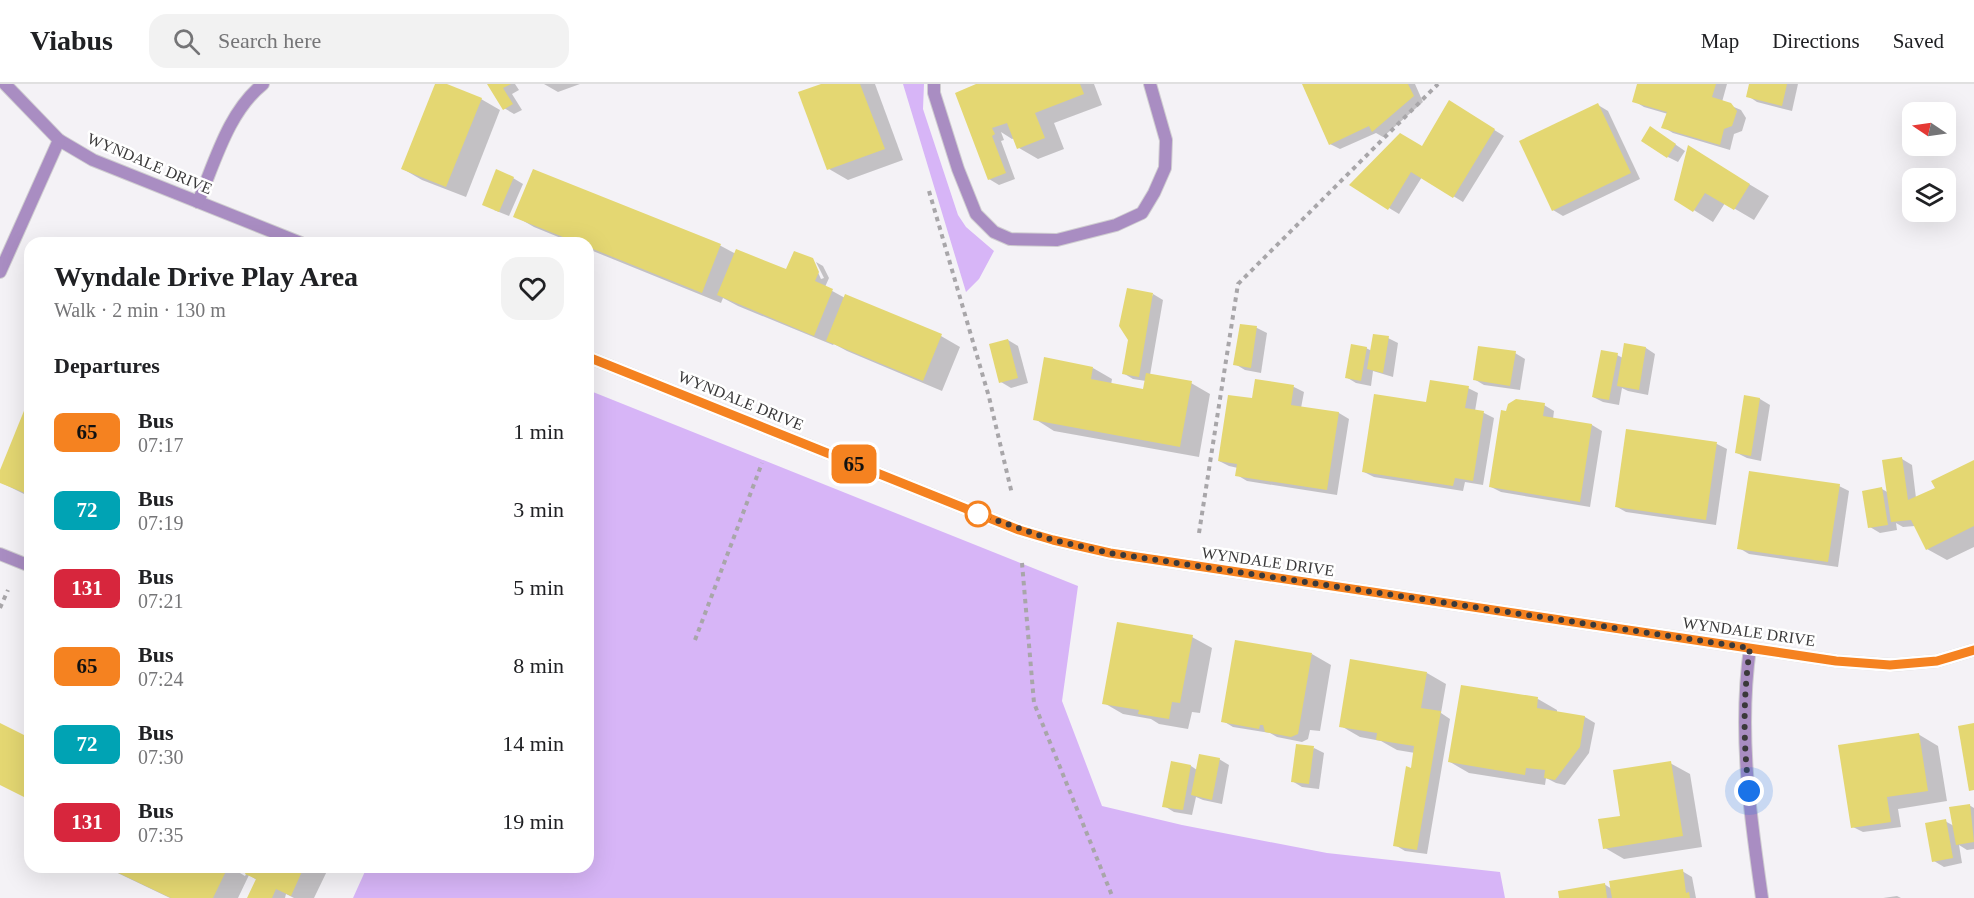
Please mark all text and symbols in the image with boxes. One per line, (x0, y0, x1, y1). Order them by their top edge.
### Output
search box (149, 14, 569, 68)
text: Viabus (30, 25, 113, 56)
icon: search (170, 25, 203, 58)
text: Search here (218, 28, 321, 53)
text: Map (1701, 29, 1739, 53)
text: Directions (1772, 29, 1860, 53)
text: Saved (1893, 29, 1944, 53)
north arrow (1902, 102, 1956, 156)
map controls (1902, 102, 1956, 222)
street label: WYNDALE DRIVE (85, 130, 215, 197)
button: layers (1902, 168, 1956, 222)
button: heart (501, 257, 564, 320)
text: Wyndale Drive Play Area (54, 261, 358, 292)
text: Walk · 2 min · 130 m (54, 299, 226, 321)
text: Departures (54, 353, 160, 378)
street label: WYNDALE DRIVE (676, 368, 806, 433)
text: Bus (138, 408, 173, 433)
text: 1 min (513, 419, 564, 444)
text: 65 (77, 420, 98, 444)
text: 07:17 (138, 434, 184, 456)
line badge: 65 (827, 444, 881, 484)
text: 65 (844, 452, 865, 476)
text: Bus (138, 486, 173, 511)
text: 3 min (513, 497, 564, 522)
text: 72 (77, 498, 98, 522)
unlabelled marker (965, 501, 991, 527)
text: 07:19 (138, 512, 184, 534)
street label: WYNDALE DRIVE (1201, 544, 1335, 579)
text: Bus (138, 564, 173, 589)
text: 5 min (513, 575, 564, 600)
text: 131 (71, 576, 103, 600)
text: 07:21 (138, 590, 184, 612)
street label: WYNDALE DRIVE (1682, 614, 1816, 649)
text: Bus (138, 642, 173, 667)
text: 8 min (513, 653, 564, 678)
text: 65 (77, 654, 98, 678)
text: 07:24 (138, 668, 184, 690)
text: Bus (138, 720, 173, 745)
text: 14 min (502, 731, 564, 756)
text: 72 (77, 732, 98, 756)
text: 07:30 (138, 746, 184, 768)
your location (1734, 776, 1764, 806)
text: Bus (138, 798, 173, 823)
text: 19 min (502, 809, 564, 834)
text: 131 (71, 810, 103, 834)
text: 07:35 (138, 824, 184, 846)

